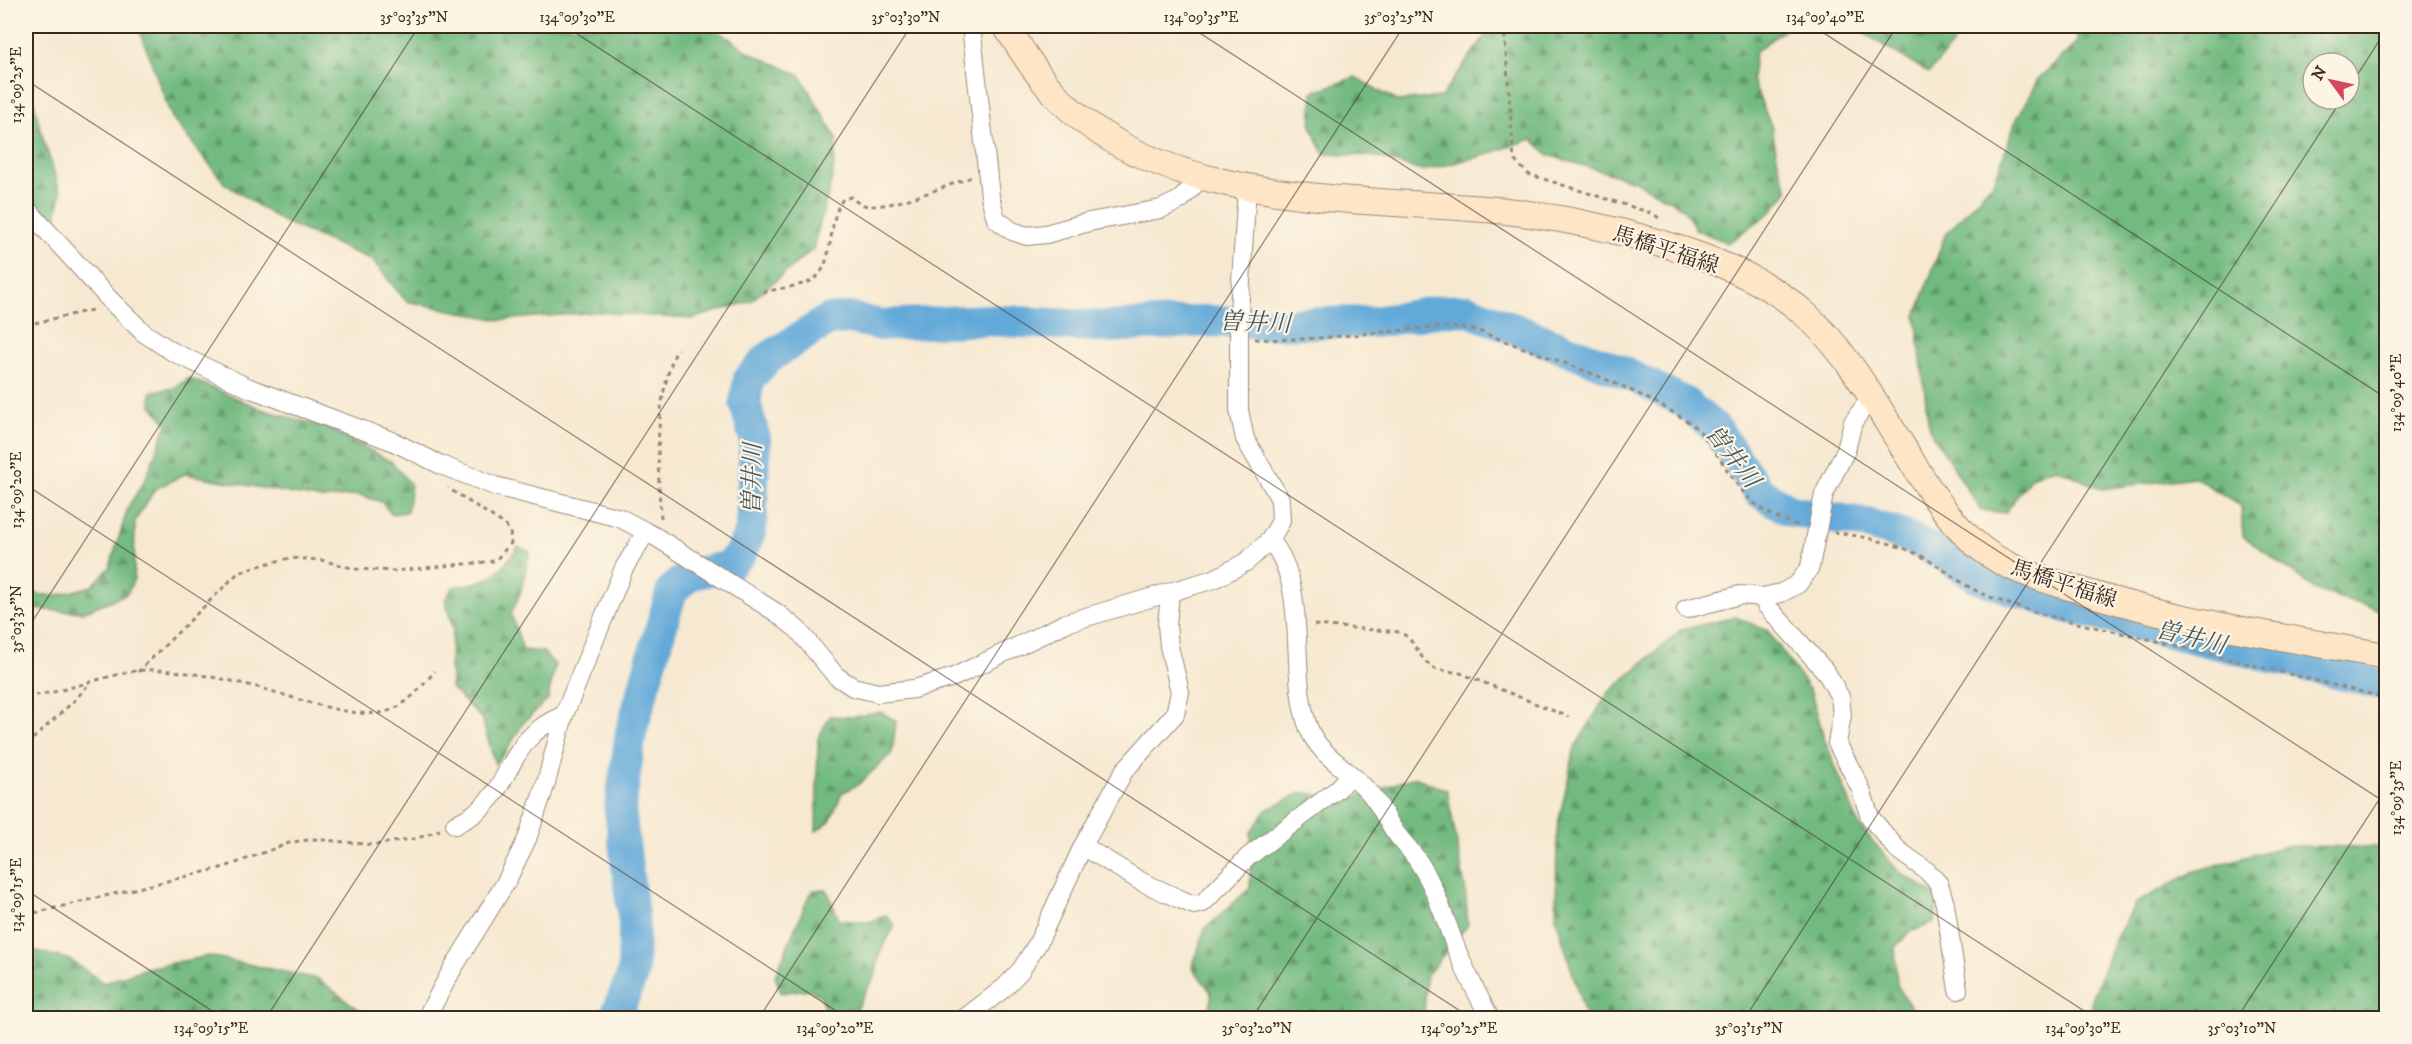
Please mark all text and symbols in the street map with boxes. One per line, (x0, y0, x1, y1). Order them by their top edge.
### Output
text: 35°03'35"N (380, 8, 448, 27)
text: 134°09'30"E (539, 8, 615, 27)
text: 35°03'30"N (872, 8, 940, 27)
text: 134°09'35"E (1163, 8, 1239, 27)
text: 35°03'25"N (1364, 8, 1434, 27)
text: 134°09'40"E (1786, 8, 1865, 27)
text: 134°09'25"E (7, 46, 26, 123)
north arrow (2301, 51, 2361, 111)
text: N (2307, 62, 2331, 84)
street label: 馬橋平福線 (1609, 221, 1722, 280)
water label: 曽井川 (1218, 307, 1294, 339)
text: 134°09'40"E (2387, 353, 2406, 432)
water label: 曽井川 (1698, 419, 1768, 497)
water label: 曽井川 (737, 440, 769, 515)
text: 134°09'20"E (7, 451, 26, 529)
street label: 馬橋平福線 (2007, 555, 2120, 614)
text: 35°03'35"N (7, 585, 26, 653)
water label: 曽井川 (2152, 615, 2232, 662)
text: 134°09'35"E (2387, 760, 2406, 836)
text: 134°09'15"E (7, 857, 26, 932)
text: 134°09'15"E (174, 1019, 249, 1038)
text: 134°09'20"E (796, 1019, 874, 1038)
text: 35°03'20"N (1222, 1019, 1292, 1038)
text: 134°09'25"E (1421, 1019, 1498, 1038)
text: 35°03'15"N (1715, 1019, 1783, 1038)
text: 134°09'30"E (2045, 1019, 2121, 1038)
text: 35°03'10"N (2208, 1019, 2276, 1038)

